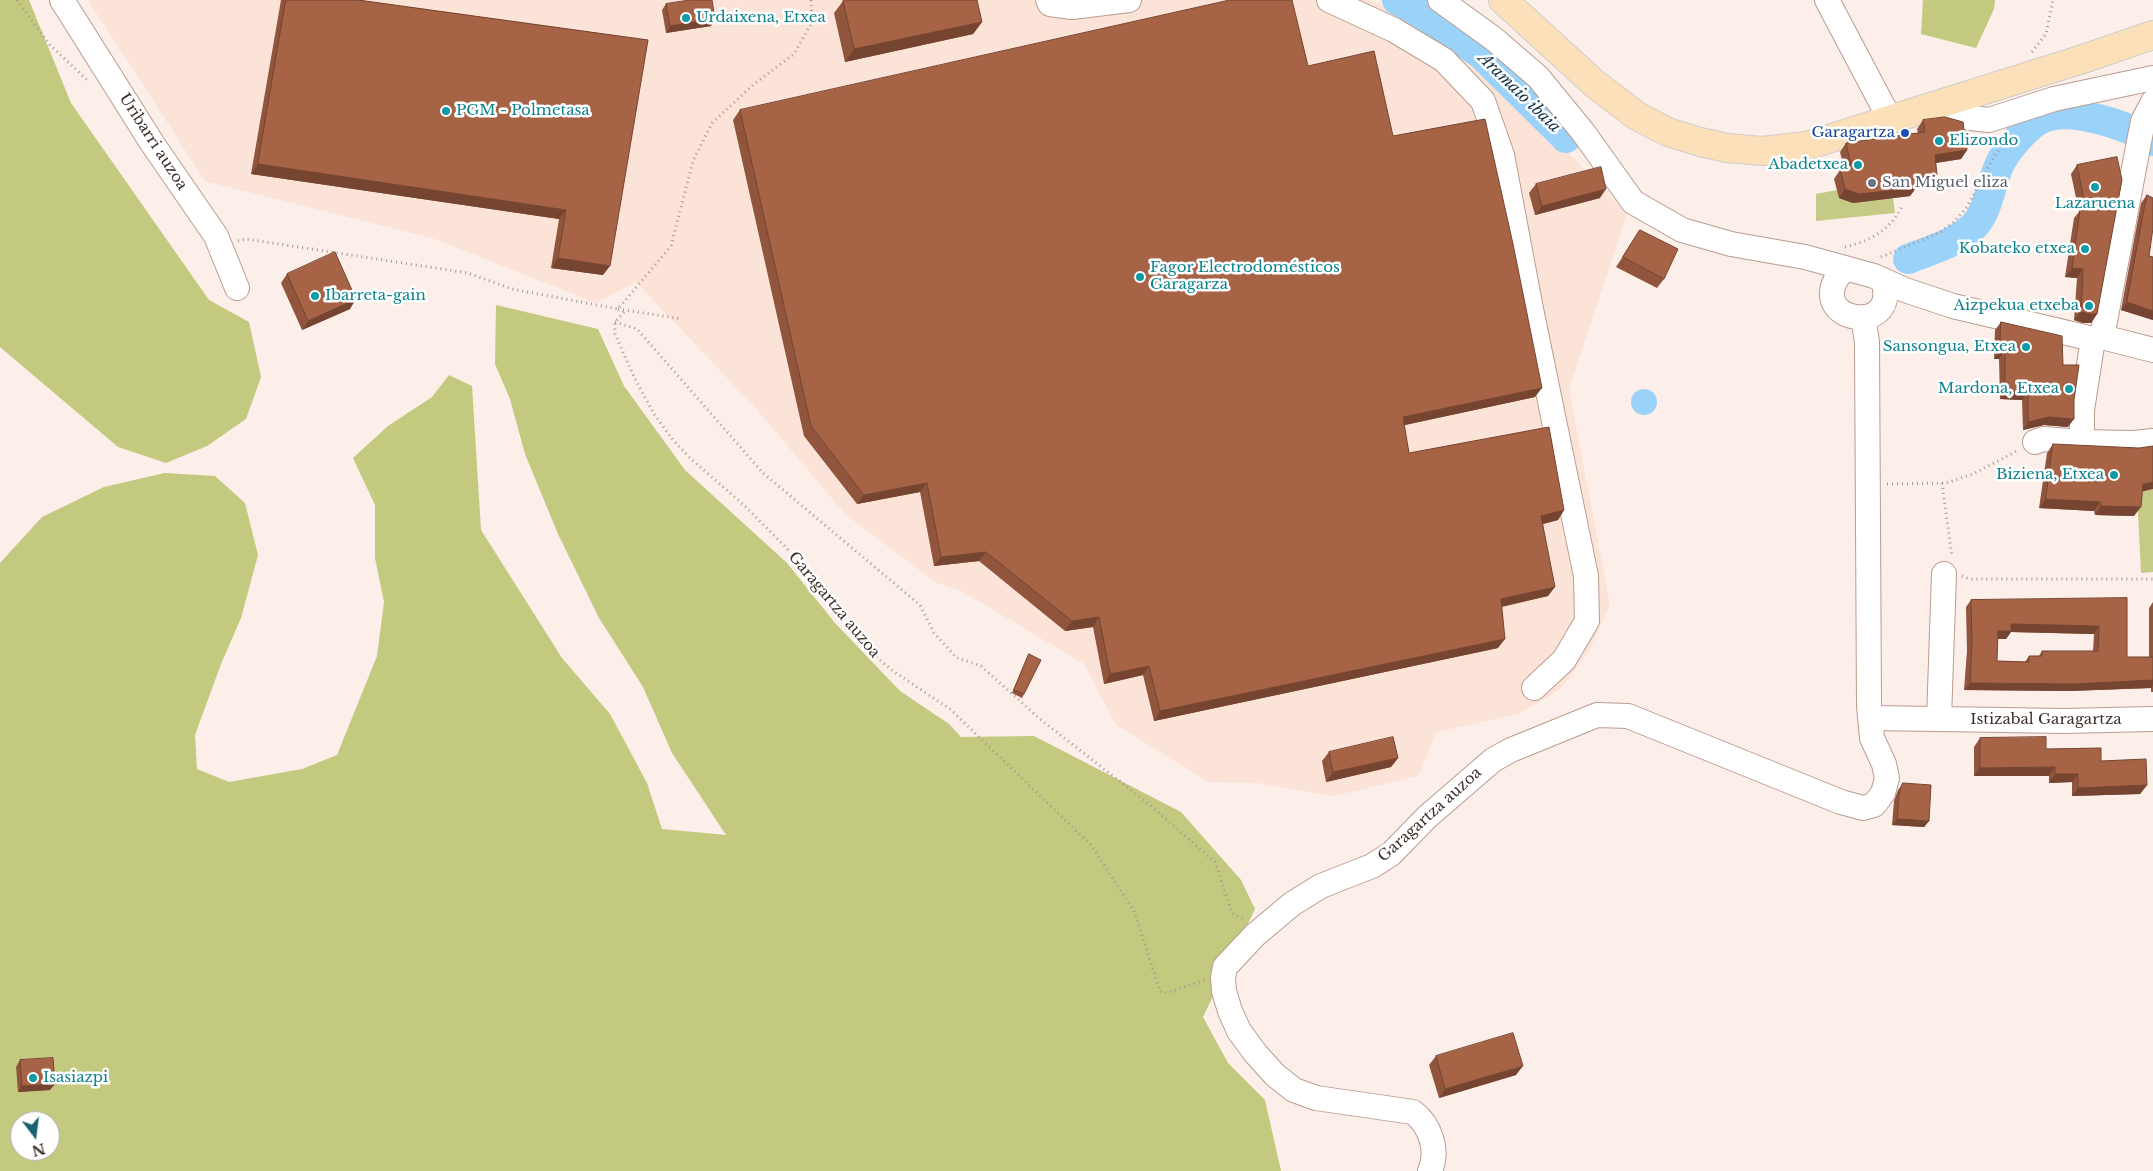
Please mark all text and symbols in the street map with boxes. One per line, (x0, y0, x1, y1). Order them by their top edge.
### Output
place label: Urdaixena, Etxea (696, 9, 826, 27)
marker: Urdaixena, Etxea (680, 12, 692, 24)
water label: Aramaio ibaia (1474, 49, 1564, 137)
street label: Uribarri auzoa (115, 90, 191, 194)
place label: PGM - Polmetasa (456, 102, 590, 120)
marker: PGM - Polmetasa (440, 105, 452, 117)
place label: Garagartza (1811, 124, 1895, 142)
marker: Garagartza (1899, 127, 1911, 139)
place label: Elizondo (1949, 132, 2018, 150)
marker: Elizondo (1933, 135, 1945, 147)
place label: Abadetxea (1768, 156, 1848, 174)
marker: Abadetxea (1852, 159, 1864, 171)
place label: San Miguel eliza (1882, 174, 2008, 192)
marker: San Miguel eliza (1866, 177, 1878, 189)
marker: Lazaruena (2089, 181, 2101, 193)
place label: Lazaruena (2055, 195, 2135, 213)
place label: Kobateko etxea (1959, 240, 2075, 258)
marker: Kobateko etxea (2079, 243, 2091, 255)
place label: Fagor Electrodomésticos Garagarza (1150, 259, 1340, 294)
marker: Fagor Electrodomésticos Garagarza (1134, 271, 1146, 283)
place label: Ibarreta-gain (325, 287, 426, 305)
marker: Ibarreta-gain (309, 290, 321, 302)
place label: Aizpekua etxeba (1953, 297, 2079, 315)
marker: Aizpekua etxeba (2083, 300, 2095, 312)
place label: Sansongua, Etxea (1883, 338, 2016, 356)
marker: Sansongua, Etxea (2020, 341, 2032, 353)
place label: Mardona, Etxea (1938, 380, 2059, 398)
marker: Mardona, Etxea (2063, 383, 2075, 395)
place label: Biziena, Etxea (1996, 466, 2104, 484)
marker: Biziena, Etxea (2108, 469, 2120, 481)
street label: Garagartza auzoa (784, 548, 884, 662)
street label: Istizabal Garagartza (1970, 711, 2122, 729)
street label: Garagartza auzoa (1375, 764, 1485, 866)
place label: Isasiazpi (43, 1069, 108, 1087)
marker: Isasiazpi (27, 1072, 39, 1084)
north arrow (10, 1111, 60, 1161)
text: N (30, 1139, 47, 1160)

